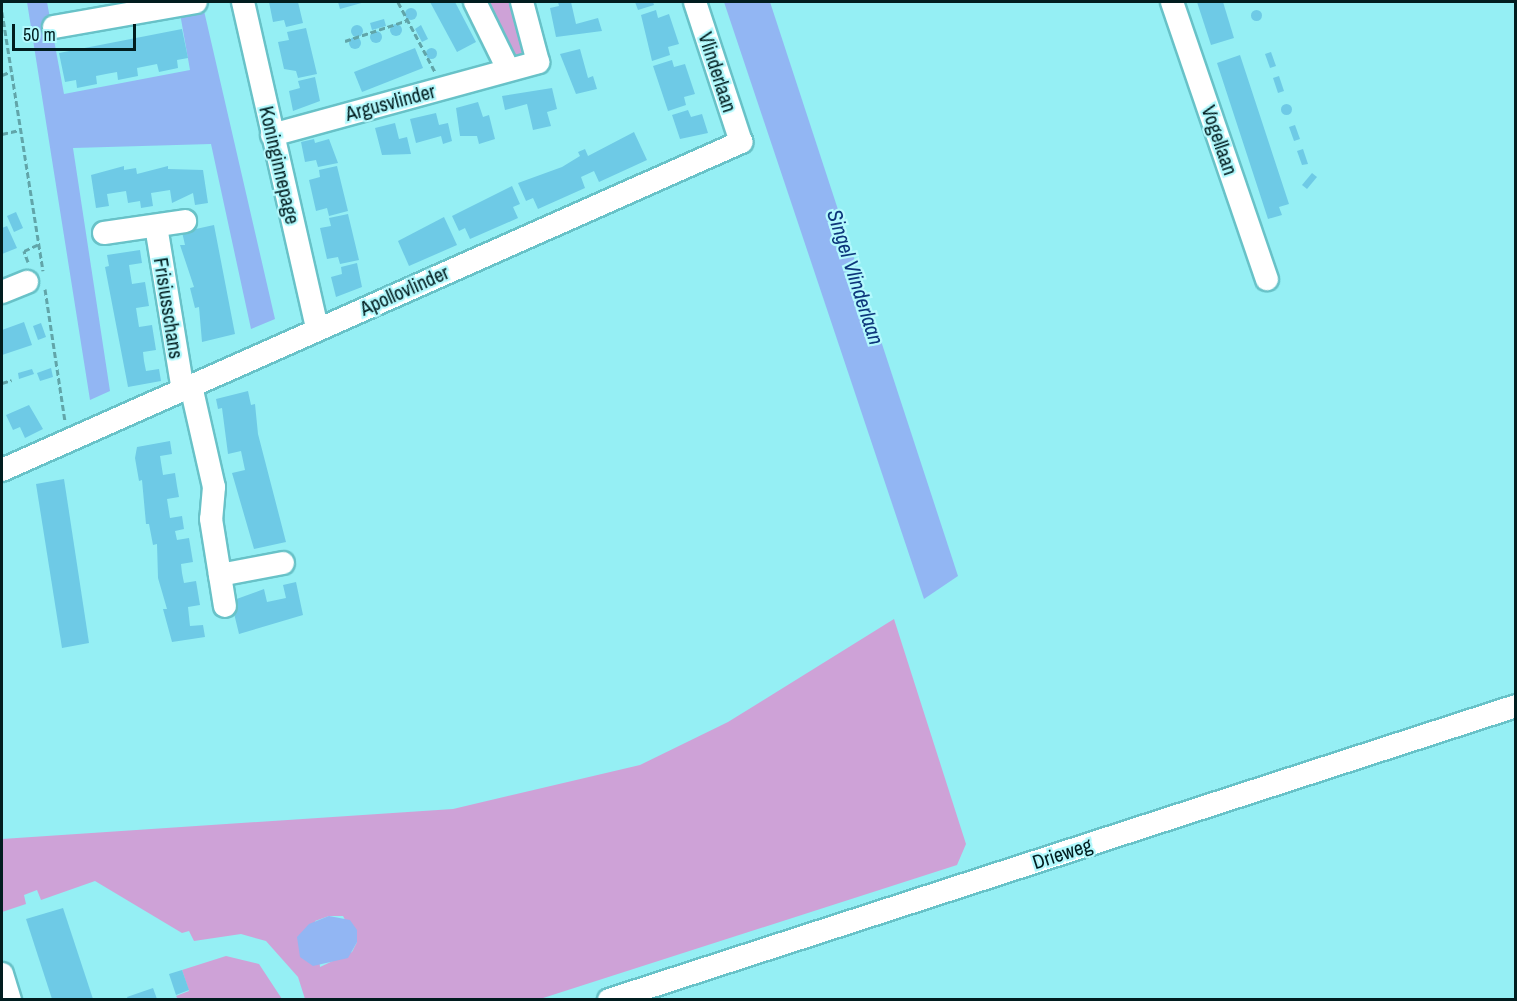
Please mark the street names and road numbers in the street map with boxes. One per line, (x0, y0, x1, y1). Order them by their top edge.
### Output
street label: Vlinderlaan (694, 29, 742, 115)
street label: Argusvlinder (342, 78, 438, 126)
street label: Vogellaan (1197, 102, 1243, 178)
street label: Koninginnepage (255, 104, 305, 226)
street label: Frisiusschans (149, 256, 189, 360)
street label: Apollovlinder (356, 260, 452, 320)
street label: Drieweg (1029, 832, 1095, 874)

